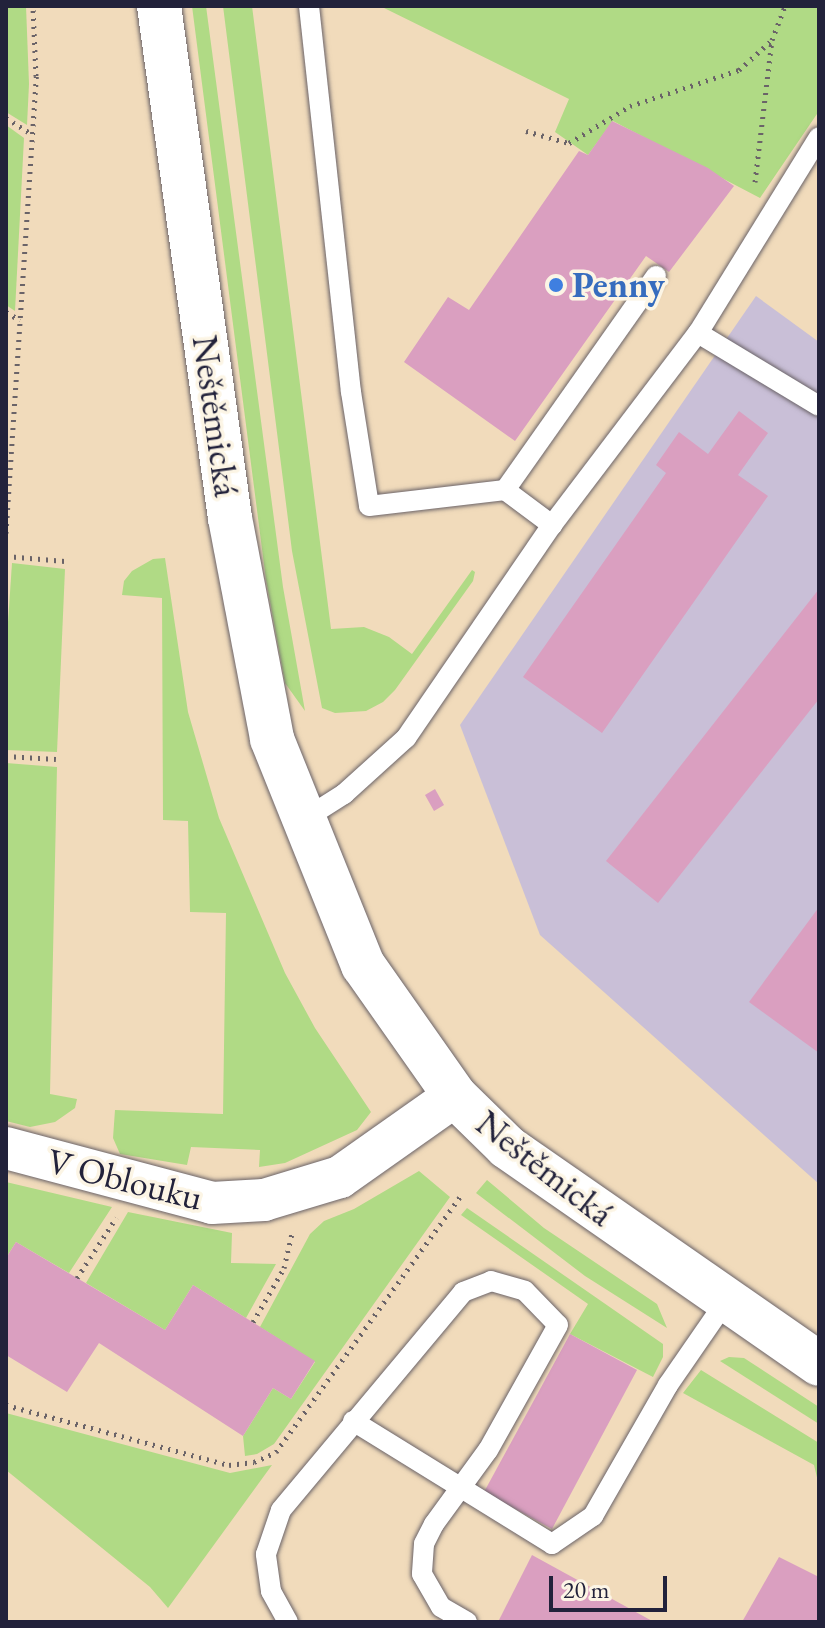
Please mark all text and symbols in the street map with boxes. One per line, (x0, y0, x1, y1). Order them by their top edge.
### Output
place label: Penny (572, 263, 665, 307)
marker: Penny (547, 276, 565, 294)
street label: Neštěmická (183, 333, 249, 499)
street label: Neštěmická (468, 1101, 622, 1235)
street label: V Oblouku (43, 1139, 207, 1219)
scale bar (553, 1560, 671, 1610)
text: 20 m (563, 1574, 610, 1605)

